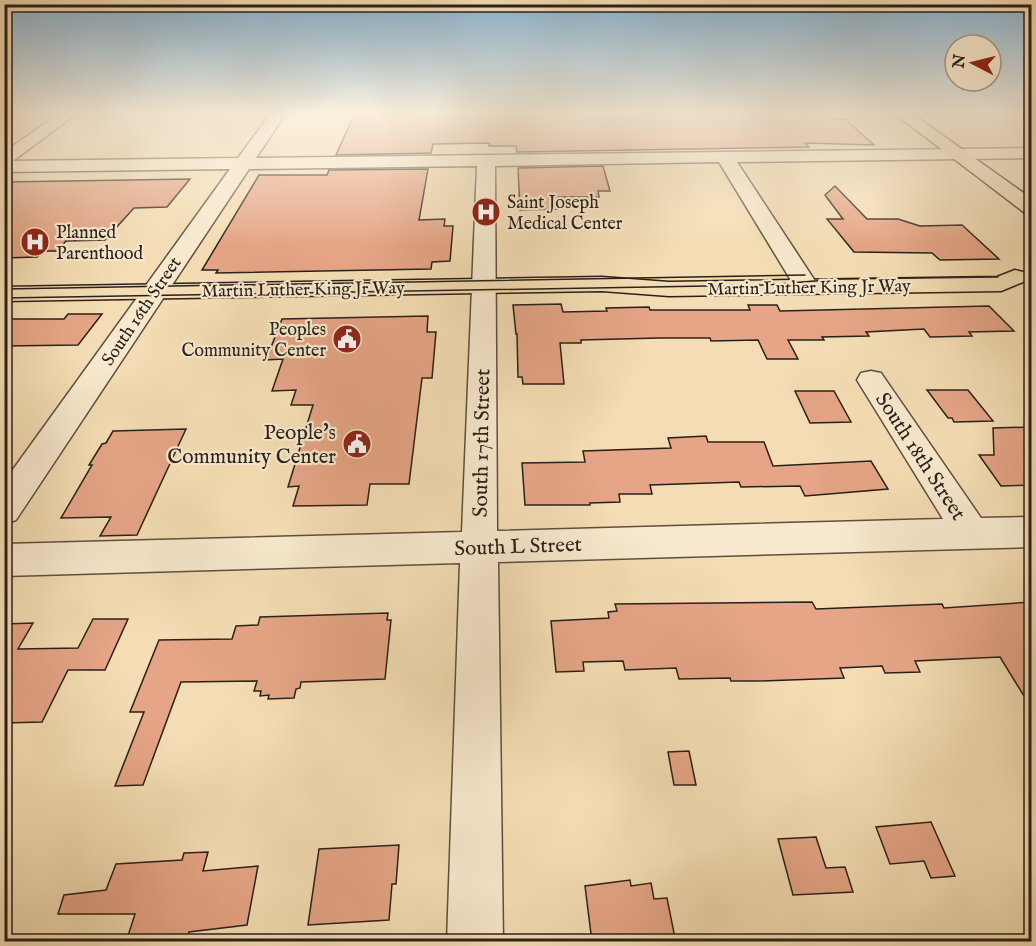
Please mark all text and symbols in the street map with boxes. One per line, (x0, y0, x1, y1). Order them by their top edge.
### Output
north arrow (943, 33, 1003, 93)
text: N (949, 53, 971, 70)
place label: Saint Joseph Medical Center (507, 192, 623, 236)
hospital icon: Saint Joseph Medical Center (470, 196, 502, 228)
place label: Planned Parenthood (56, 222, 144, 266)
hospital icon: Planned Parenthood (19, 226, 51, 258)
street label: South 16th Street (97, 253, 187, 371)
street label: Martin Luther King Jr Way (707, 275, 911, 302)
street label: Martin Luther King Jr Way (201, 277, 405, 304)
place label: Peoples Community Center (181, 319, 326, 363)
public building icon: Peoples Community Center (331, 323, 363, 355)
street label: South 17th Street (468, 368, 497, 518)
street label: South 18th Street (868, 388, 971, 526)
place label: People's Community Center (167, 420, 336, 471)
public building icon: People's Community Center (341, 428, 373, 460)
street label: South L Street (454, 532, 582, 563)

